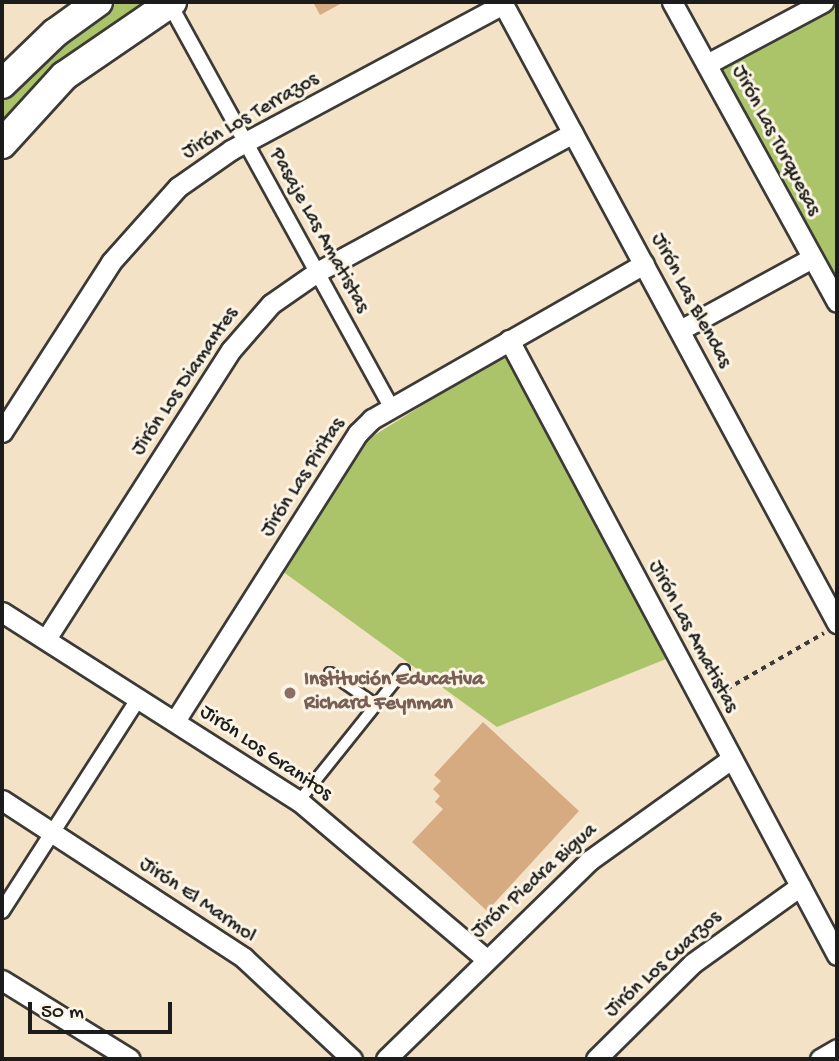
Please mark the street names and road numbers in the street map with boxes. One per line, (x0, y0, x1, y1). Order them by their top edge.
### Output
street label: Jirón Las Turquesas (725, 61, 825, 221)
street label: Jirón Los Terrazos (178, 68, 324, 166)
street label: Pasaje Las Amatistas (262, 144, 374, 318)
street label: Jirón Las Blendas (644, 229, 736, 373)
street label: Jirón Los Diamantes (127, 303, 245, 461)
street label: Jirón Las Piritas (256, 414, 352, 542)
street label: Jirón Las Amatistas (641, 557, 743, 717)
street label: Jirón Los Granitos (194, 700, 336, 808)
street label: Jirón Piedra Bigua (467, 819, 603, 945)
street label: Jirón El Marmol (134, 853, 260, 949)
street label: Jirón Los Cuarzos (600, 906, 728, 1024)

